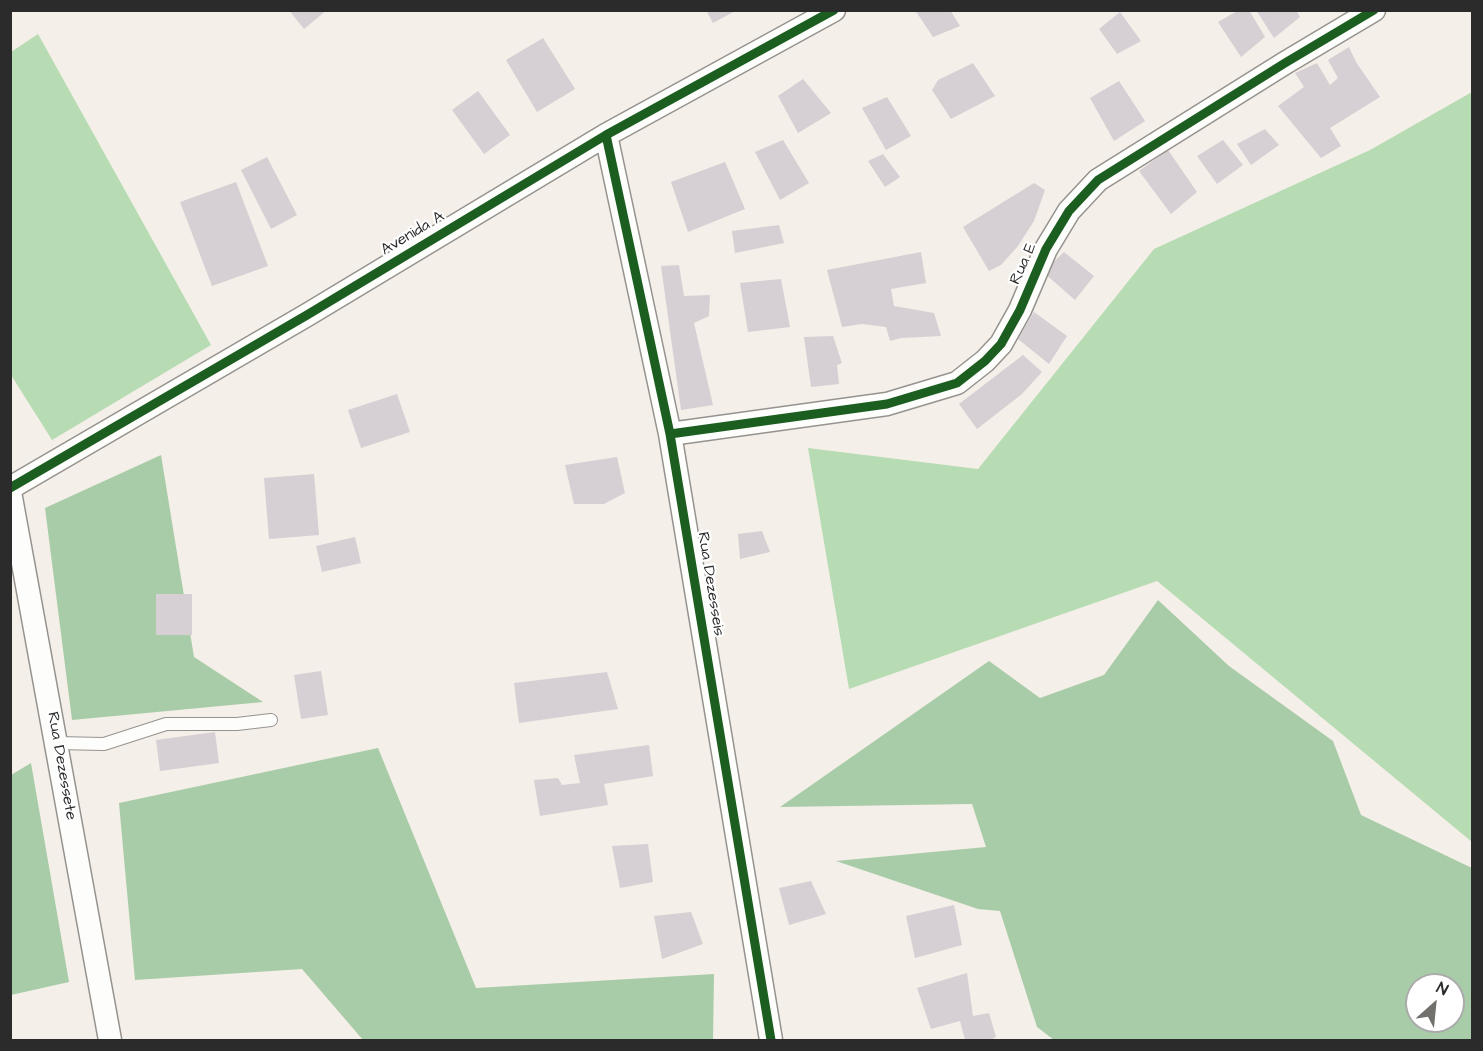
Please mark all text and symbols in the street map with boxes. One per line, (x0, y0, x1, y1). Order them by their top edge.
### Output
street label: Avenida A (378, 208, 448, 260)
street label: Rua E (1006, 240, 1042, 288)
street label: Rua Dezesseis (692, 531, 728, 637)
street label: Rua Dezessete (42, 710, 80, 822)
north arrow (1405, 973, 1465, 1033)
text: N (1433, 977, 1452, 1001)

